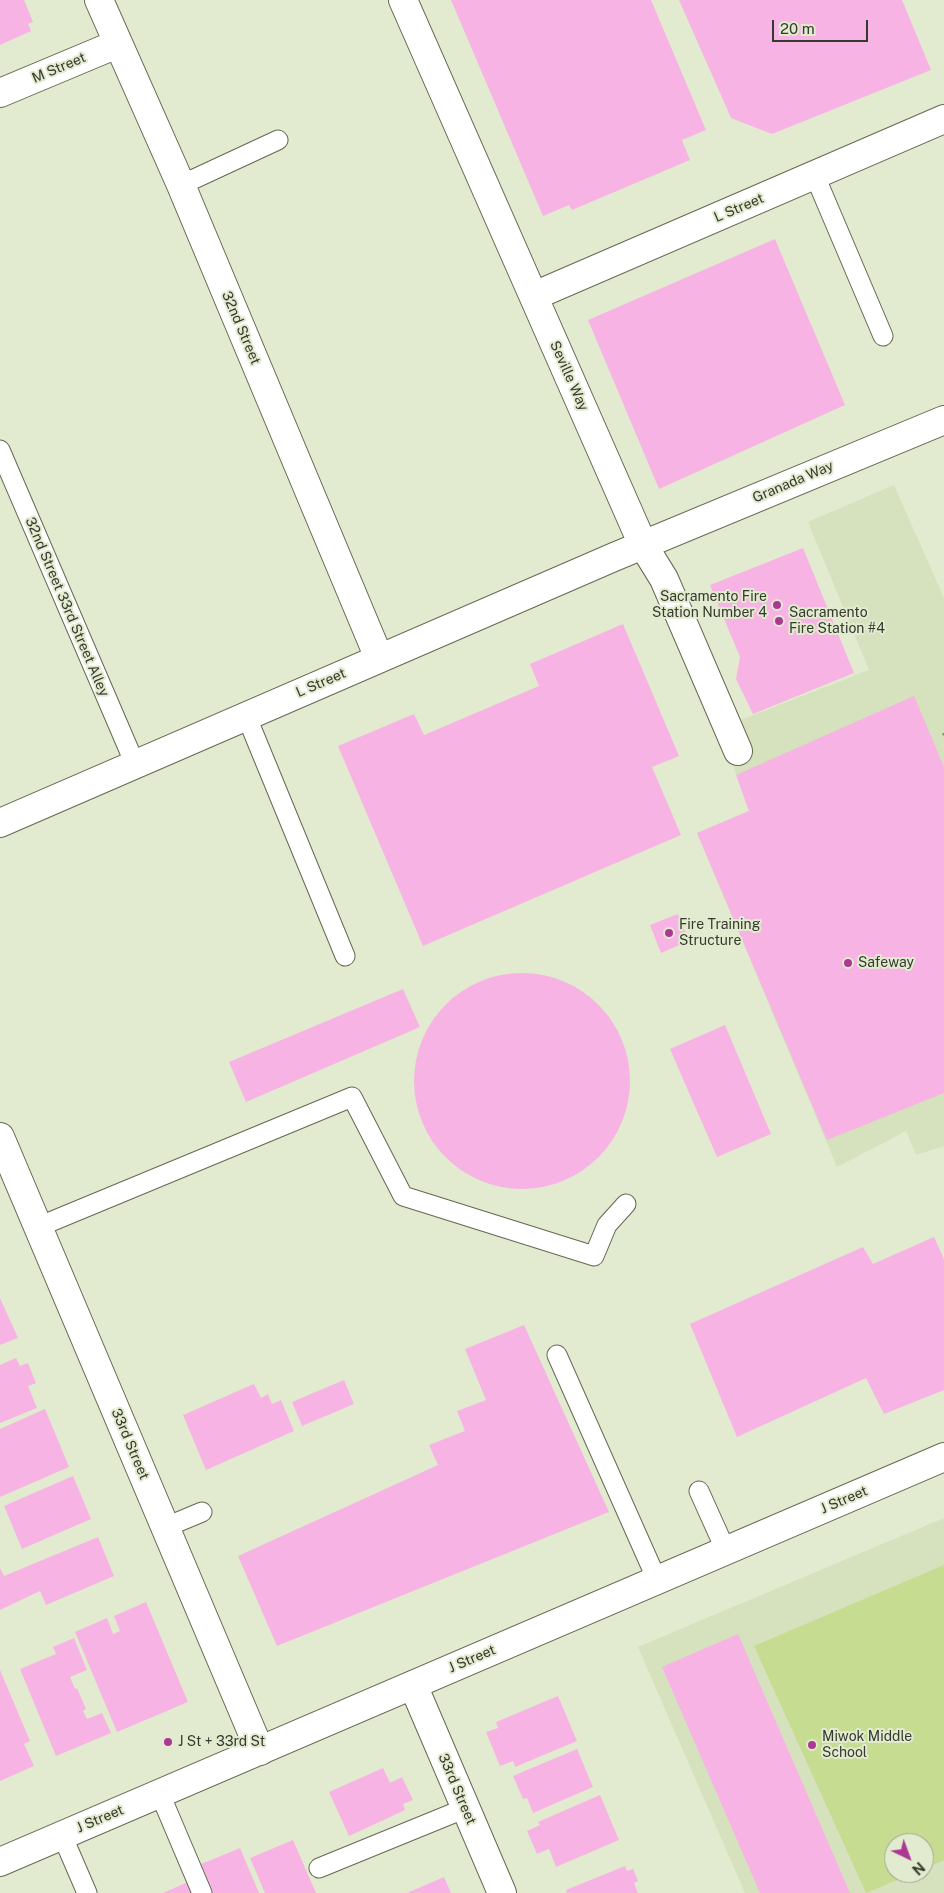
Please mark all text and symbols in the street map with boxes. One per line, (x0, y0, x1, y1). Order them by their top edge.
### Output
scale bar (774, 10, 870, 42)
text: 20 m (780, 20, 815, 37)
street label: M Street (30, 49, 88, 87)
street label: L Street (712, 190, 766, 226)
street label: 32nd Street (218, 289, 264, 367)
street label: Seville Way (546, 338, 592, 414)
street label: Granada Way (750, 457, 836, 507)
street label: 32nd Street 33rd Street Alley (21, 515, 113, 699)
place label: Sacramento Fire Station Number 4 (652, 589, 767, 622)
marker: Sacramento Fire Station Number 4 (771, 599, 783, 611)
place label: Sacramento Fire Station #4 (789, 605, 885, 638)
marker: Sacramento Fire Station #4 (773, 615, 785, 627)
street label: L Street (294, 665, 348, 701)
place label: Fire Training Structure (679, 917, 760, 950)
marker: Fire Training Structure (663, 927, 675, 939)
place label: Safeway (858, 955, 914, 971)
marker: Safeway (842, 957, 854, 969)
street label: 33rd Street (108, 1406, 152, 1482)
street label: J Street (818, 1483, 870, 1517)
street label: J Street (446, 1642, 498, 1676)
place label: Miwok Middle School (822, 1729, 912, 1761)
place label: J St + 33rd St (178, 1734, 265, 1750)
marker: J St + 33rd St (162, 1736, 174, 1748)
marker: Miwok Middle School (806, 1739, 818, 1751)
street label: 33rd Street (435, 1751, 479, 1827)
street label: J Street (74, 1802, 126, 1836)
north arrow (884, 1833, 934, 1883)
text: N (909, 1859, 928, 1878)

